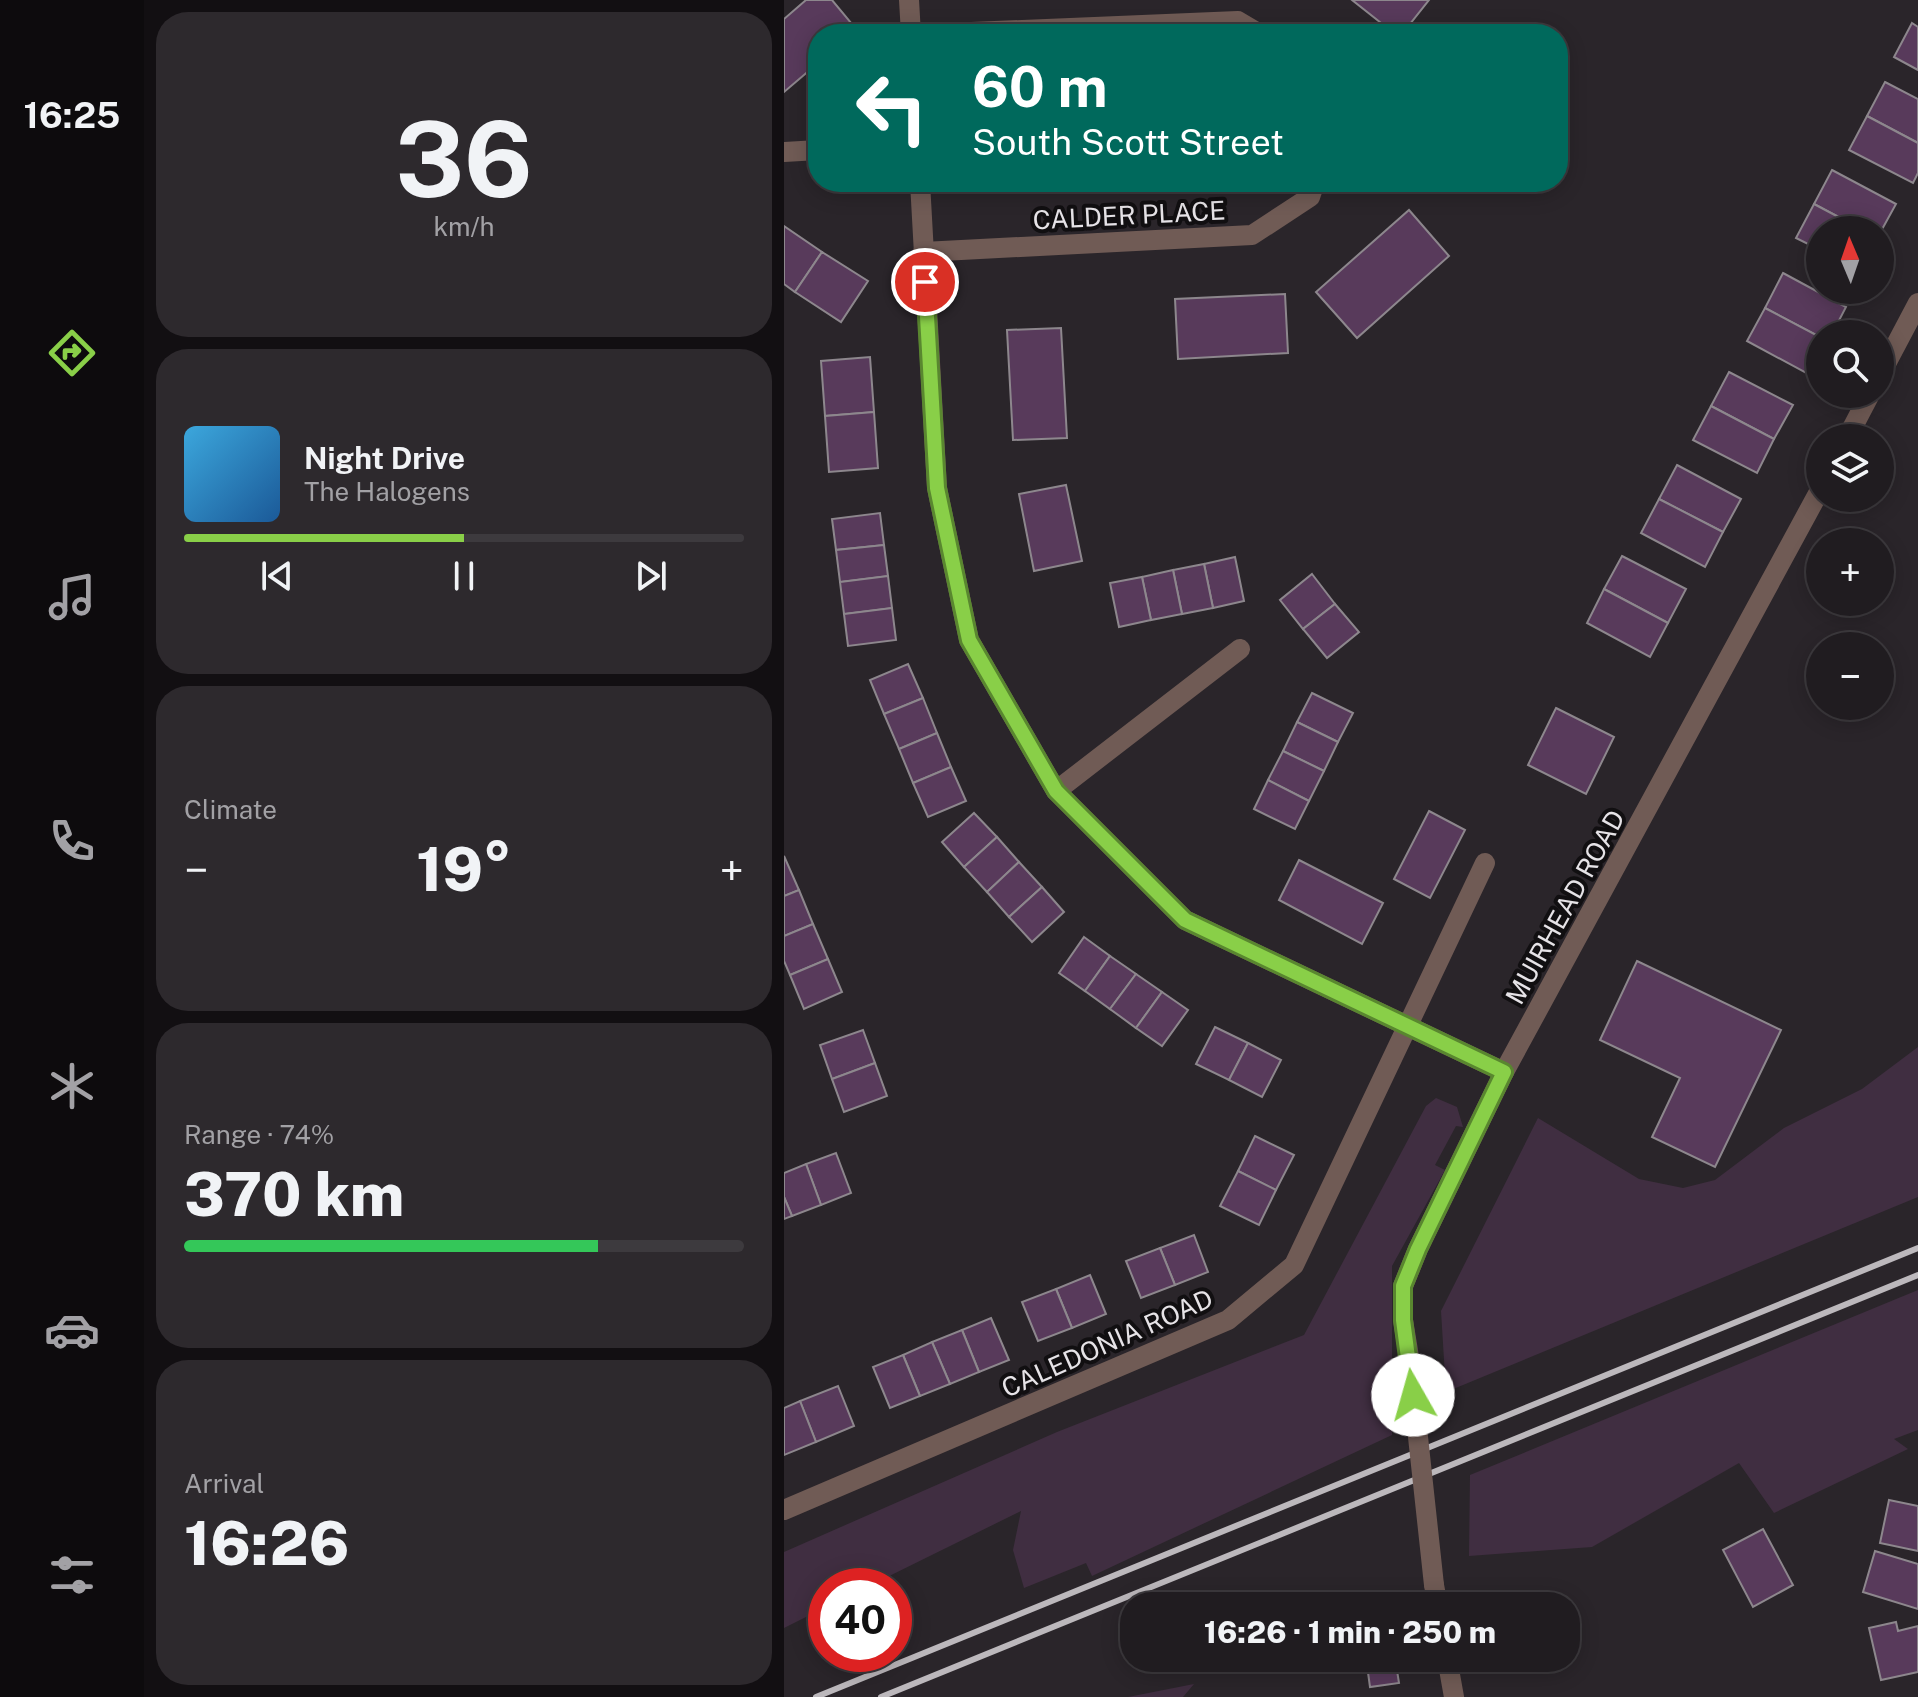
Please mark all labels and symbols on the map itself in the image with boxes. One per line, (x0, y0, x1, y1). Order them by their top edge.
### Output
street label: CALDER PLACE (1032, 194, 1226, 236)
north arrow (1806, 216, 1894, 304)
pin (891, 248, 959, 316)
street label: MUIRHEAD ROAD (1499, 805, 1631, 1009)
street label: CALEDONIA ROAD (996, 1282, 1218, 1404)
position arrow (1371, 1353, 1455, 1437)
speed limit sign: 40 (808, 1568, 912, 1672)

